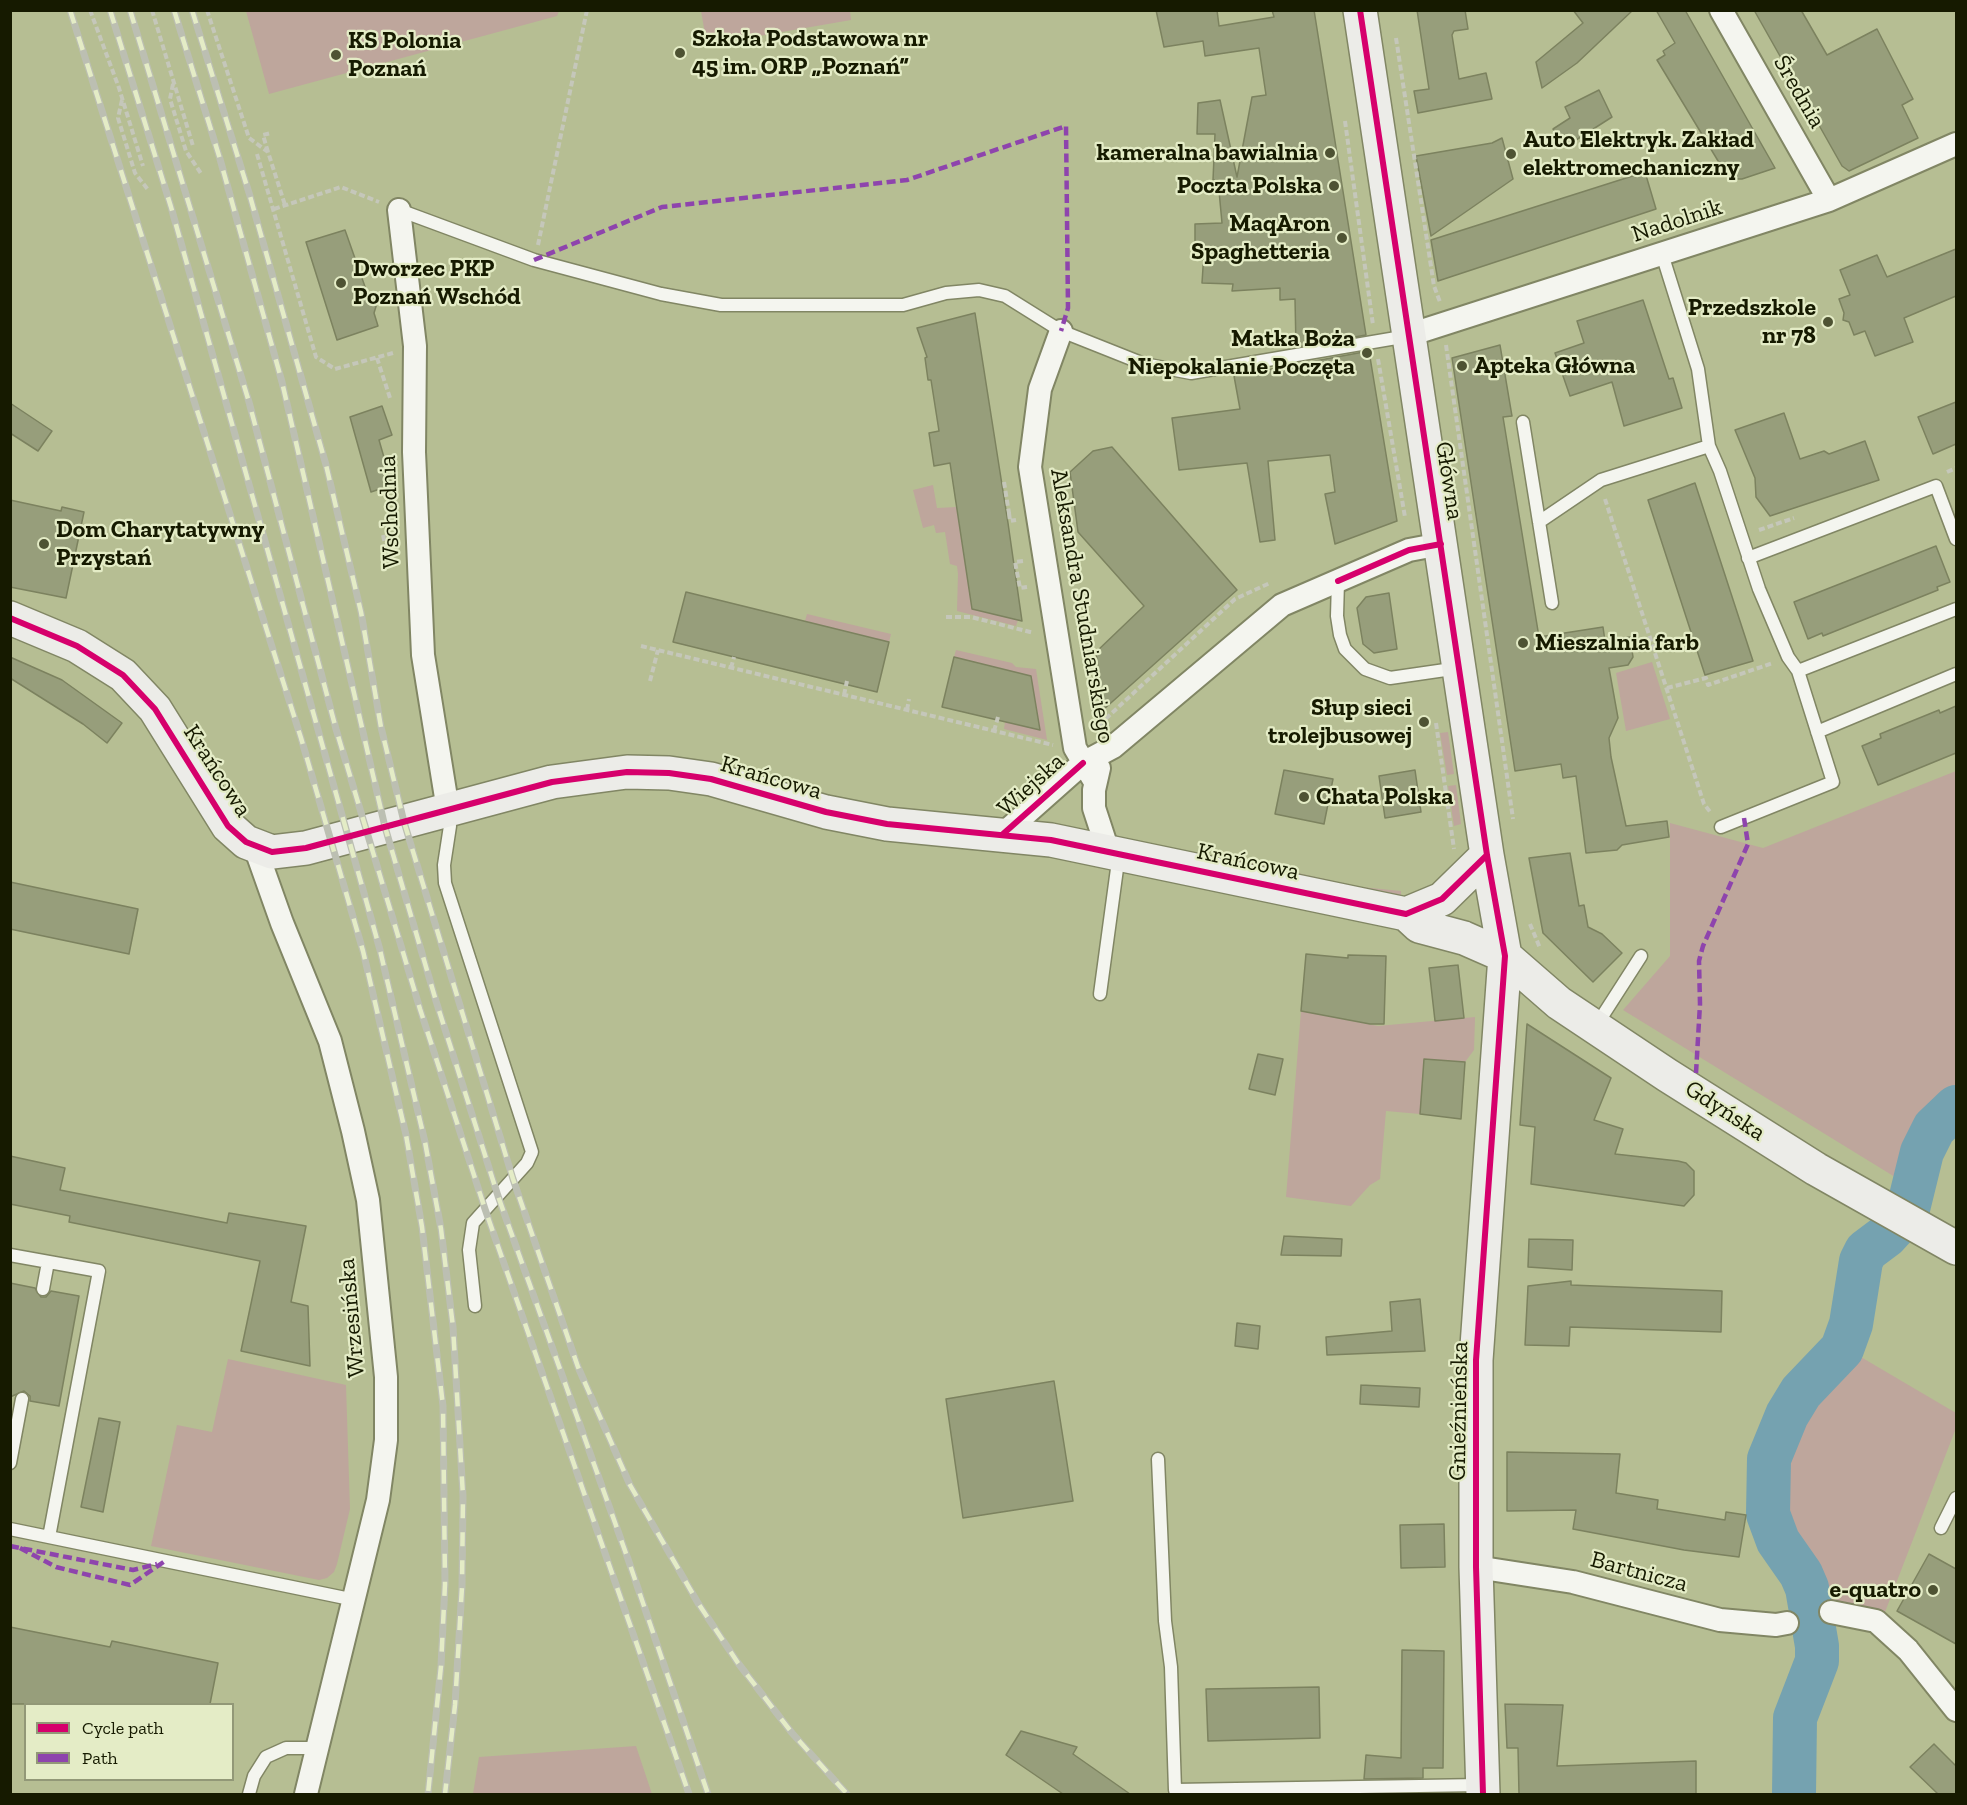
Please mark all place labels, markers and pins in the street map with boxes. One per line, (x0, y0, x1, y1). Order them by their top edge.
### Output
place label: Szkoła Podstawowa nr 45 im. ORP „Poznań” (692, 25, 928, 81)
place label: KS Polonia Poznań (348, 27, 461, 83)
marker: Szkoła Podstawowa nr 45 im. ORP „Poznań” (673, 46, 687, 60)
marker: KS Polonia Poznań (329, 48, 343, 62)
place label: Auto Elektryk. Zakład elektromechaniczny (1523, 126, 1754, 182)
place label: kameralna bawialnia (1097, 139, 1318, 167)
marker: kameralna bawialnia (1323, 146, 1337, 160)
marker: Auto Elektryk. Zakład elektromechaniczny (1504, 147, 1518, 161)
place label: Poczta Polska (1177, 172, 1322, 200)
marker: Poczta Polska (1327, 179, 1341, 193)
place label: MaqAron Spaghetteria (1191, 210, 1330, 266)
marker: MaqAron Spaghetteria (1335, 231, 1349, 245)
place label: Dworzec PKP Poznań Wschód (353, 255, 521, 311)
marker: Dworzec PKP Poznań Wschód (334, 276, 348, 290)
place label: Przedszkole nr 78 (1688, 294, 1816, 350)
marker: Przedszkole nr 78 (1821, 315, 1835, 329)
place label: Matka Boża Niepokalanie Poczęta (1128, 325, 1355, 381)
marker: Matka Boża Niepokalanie Poczęta (1360, 346, 1374, 360)
place label: Apteka Główna (1474, 352, 1635, 380)
marker: Apteka Główna (1455, 359, 1469, 373)
place label: Dom Charytatywny Przystań (56, 516, 264, 572)
marker: Dom Charytatywny Przystań (37, 537, 51, 551)
place label: Mieszalnia farb (1535, 629, 1699, 657)
marker: Mieszalnia farb (1516, 636, 1530, 650)
place label: Słup sieci trolejbusowej (1268, 694, 1412, 750)
marker: Słup sieci trolejbusowej (1417, 715, 1431, 729)
place label: Chata Polska (1316, 783, 1453, 811)
marker: Chata Polska (1297, 790, 1311, 804)
place label: e-quatro (1830, 1576, 1921, 1604)
marker: e-quatro (1926, 1583, 1940, 1597)

